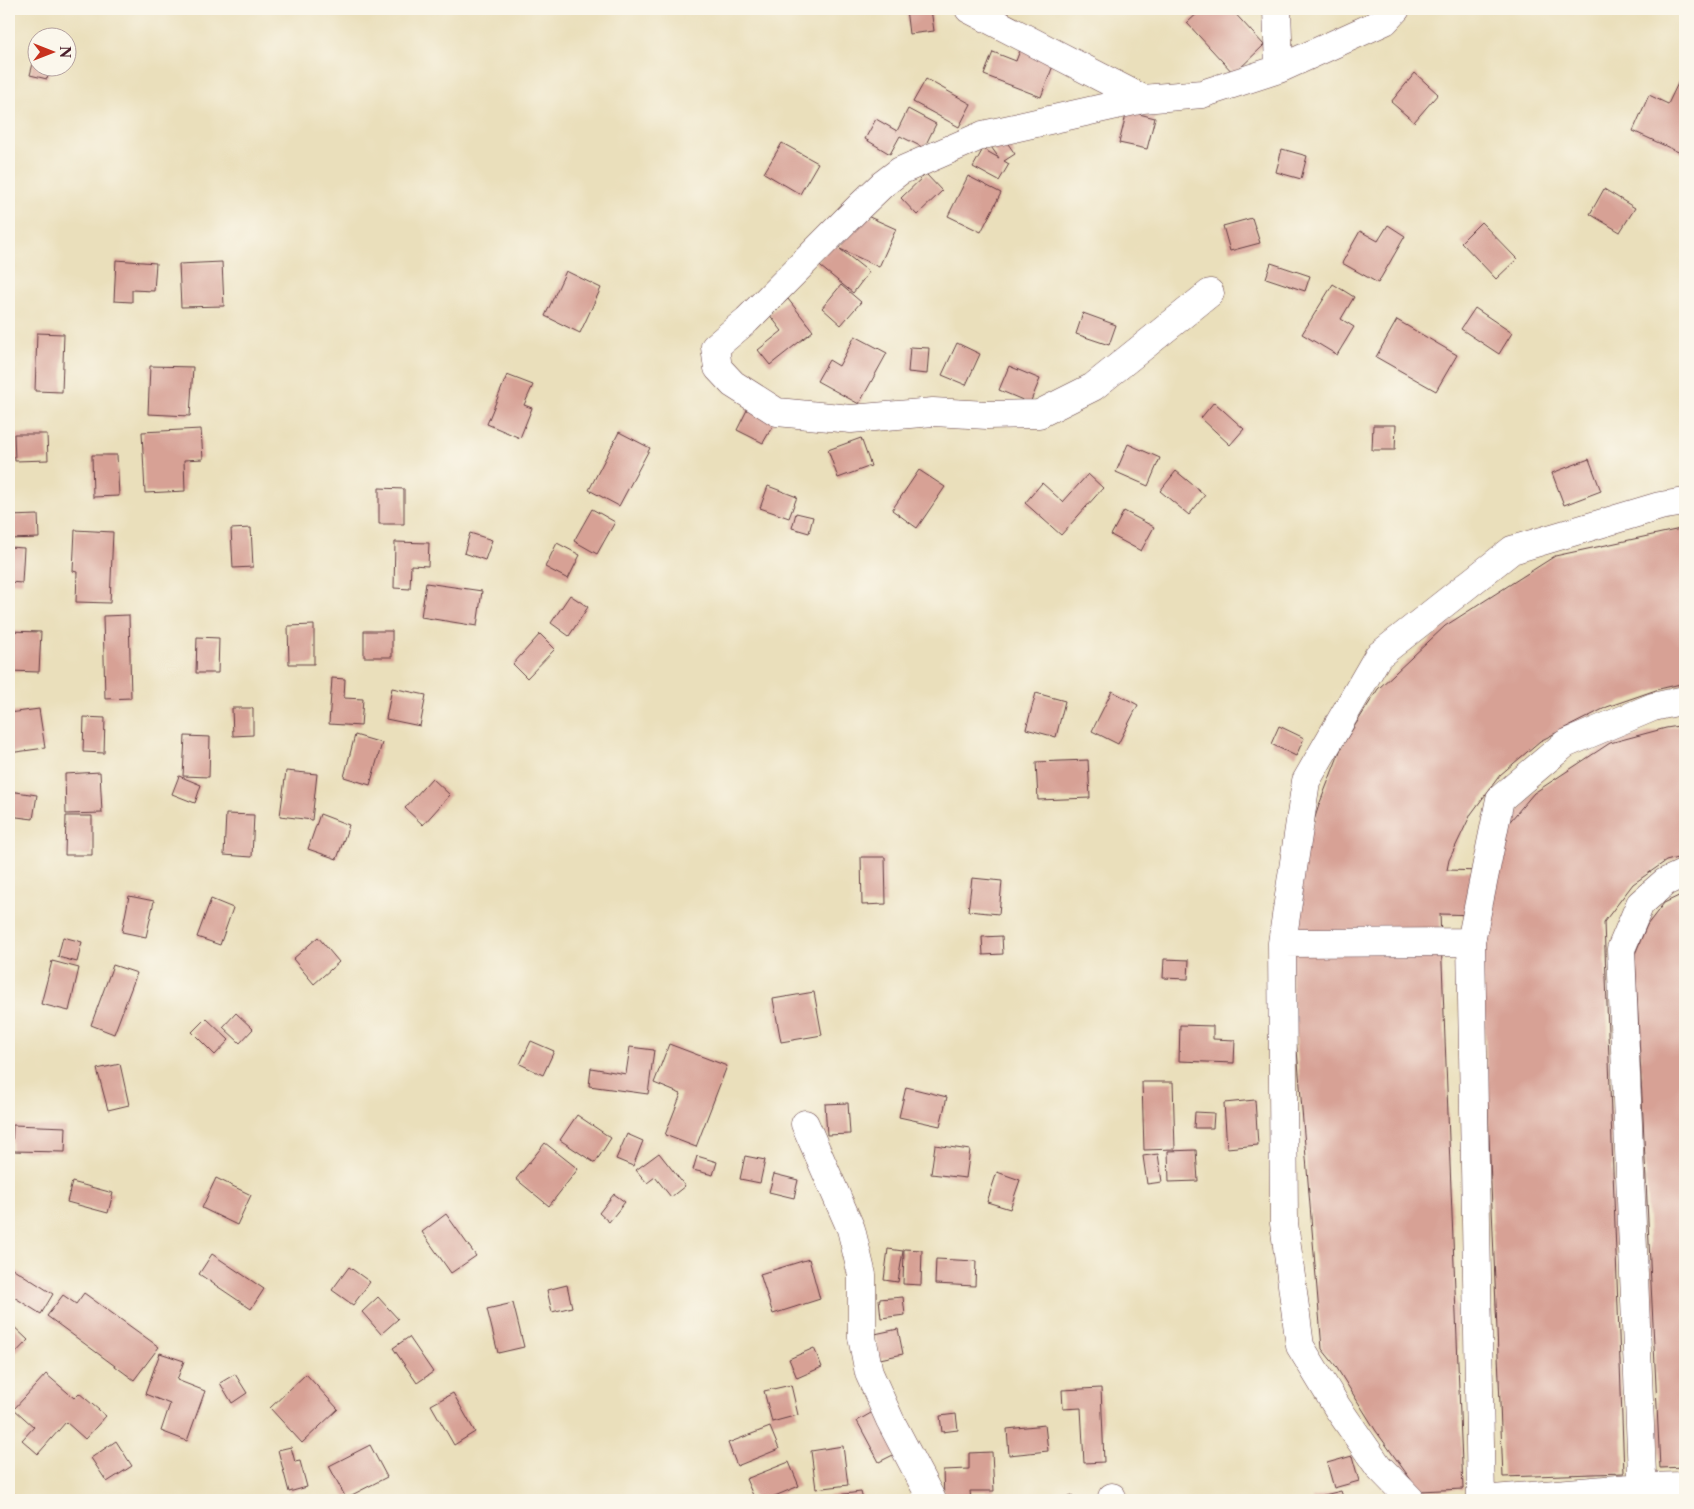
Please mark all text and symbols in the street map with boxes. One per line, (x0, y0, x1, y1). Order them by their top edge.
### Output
north arrow (28, 28, 78, 78)
text: N (56, 46, 74, 58)

